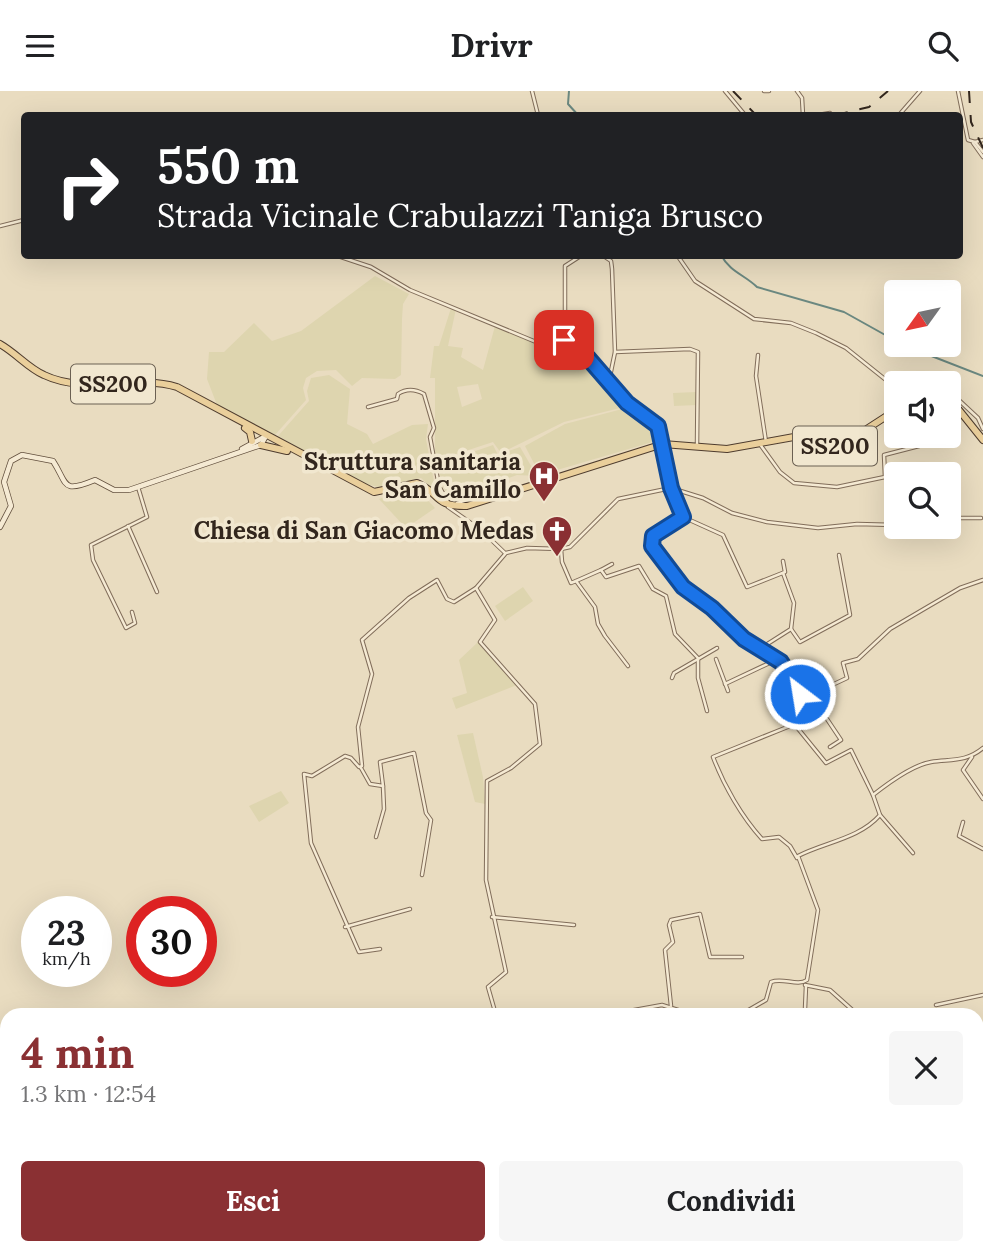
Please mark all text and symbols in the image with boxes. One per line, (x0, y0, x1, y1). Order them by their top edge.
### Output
text: Drivr (450, 25, 533, 66)
icon: menu (21, 27, 59, 65)
icon: search (924, 27, 962, 65)
text: 550 m (157, 134, 299, 196)
icon: right (42, 140, 133, 231)
text: Strada Vicinale Crabulazzi Taniga Brusco (157, 195, 763, 236)
north arrow (884, 280, 961, 357)
map controls (884, 280, 961, 539)
pin (534, 310, 594, 370)
icon: arrive (545, 321, 583, 359)
road number: SS200 (71, 365, 155, 403)
button: sound (884, 371, 961, 448)
road number: SS200 (793, 427, 877, 465)
place label: Struttura sanitaria San Camillo (304, 446, 521, 505)
hospital icon: Struttura sanitaria San Camillo (527, 459, 561, 503)
button: search (884, 462, 961, 539)
church icon: Chiesa di San Giacomo Medas (540, 514, 574, 558)
place label: Chiesa di San Giacomo Medas (194, 515, 534, 546)
position arrow (763, 657, 837, 731)
speed limit sign: 30 (126, 896, 217, 987)
text: 23 (47, 910, 86, 955)
text: km/h (42, 947, 91, 970)
text: 4 min (21, 1026, 134, 1080)
button: close (889, 1031, 963, 1105)
text: 1.3 km · 12:54 (21, 1079, 156, 1108)
button: Esci (21, 1161, 485, 1241)
button: Condividi (499, 1161, 963, 1241)

